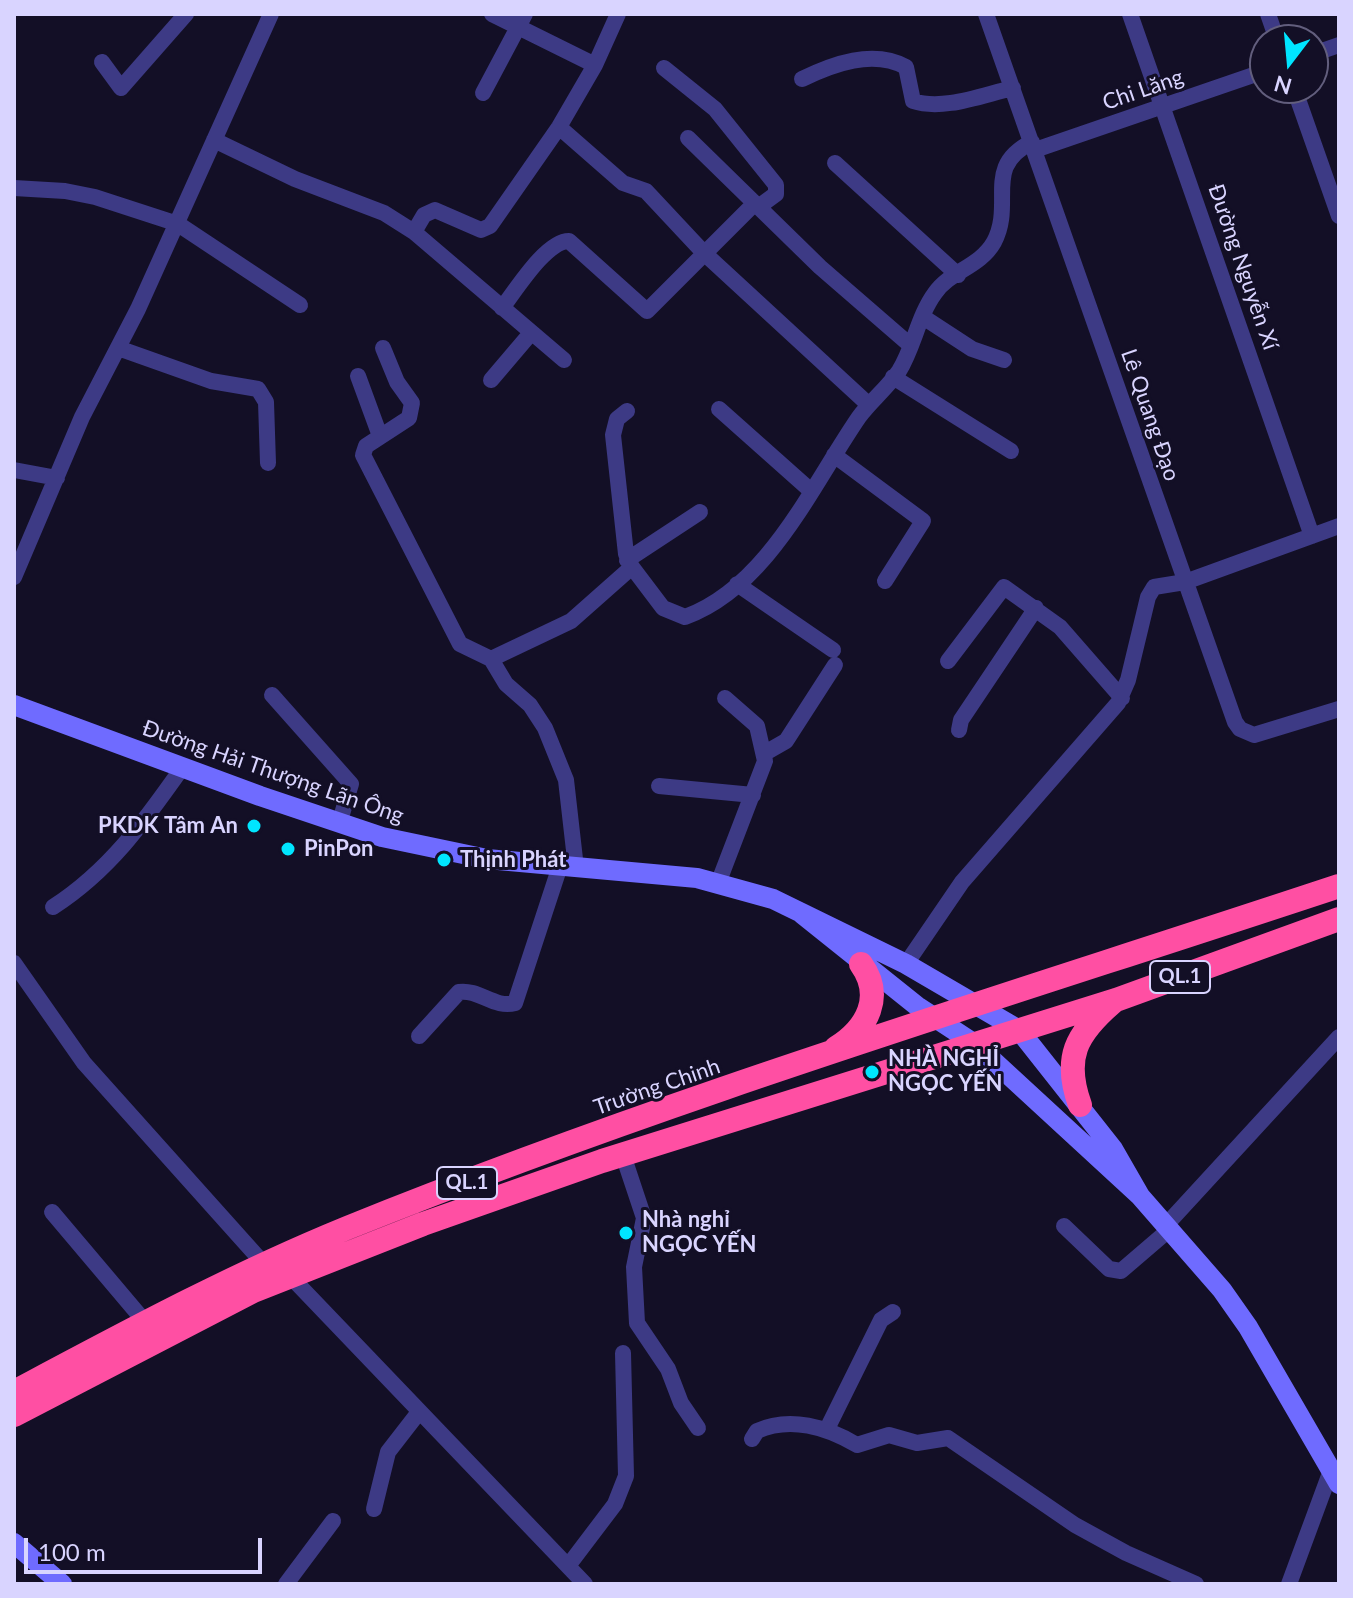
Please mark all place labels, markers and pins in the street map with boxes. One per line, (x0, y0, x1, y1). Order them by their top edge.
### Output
place label: PKDK Tâm An (98, 813, 238, 839)
marker: PKDK Tâm An (245, 817, 263, 835)
place label: PinPon (304, 836, 373, 862)
marker: PinPon (279, 840, 297, 858)
place label: Thịnh Phát (460, 847, 566, 873)
marker: Thịnh Phát (435, 851, 453, 869)
place label: NHÀ NGHỈ NGỌC YẾN (888, 1046, 1002, 1098)
marker: NHÀ NGHỈ NGỌC YẾN (863, 1063, 881, 1081)
place label: Nhà nghỉ NGỌC YẾN (642, 1207, 756, 1258)
marker: Nhà nghỉ NGỌC YẾN (617, 1224, 635, 1242)

